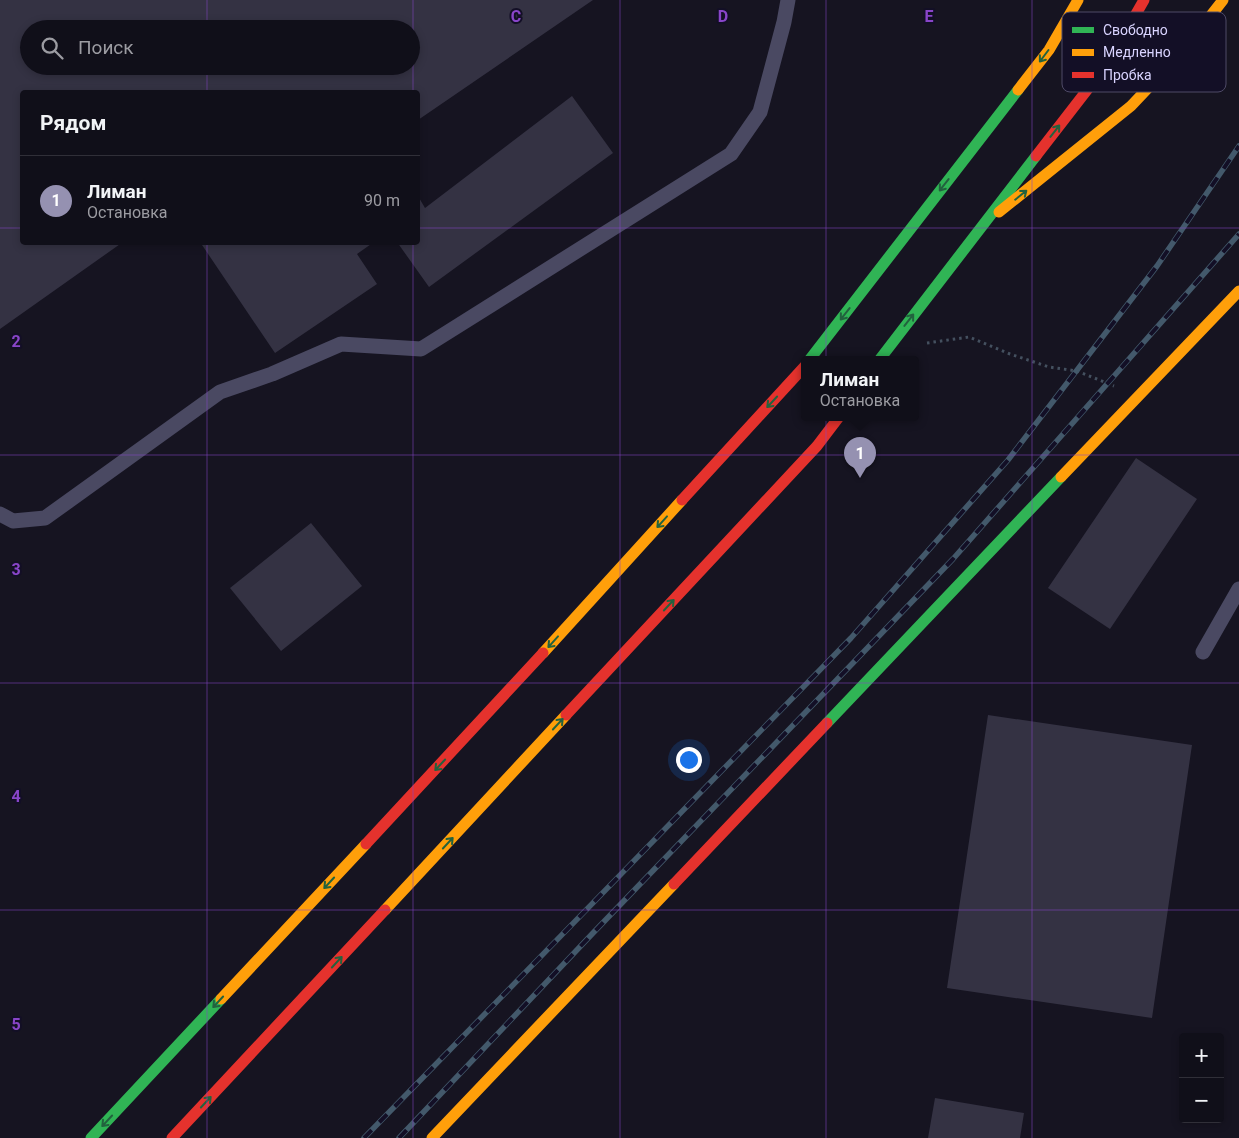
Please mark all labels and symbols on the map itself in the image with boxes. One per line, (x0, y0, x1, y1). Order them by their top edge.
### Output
text: C (511, 7, 521, 26)
text: D (718, 7, 728, 26)
text: E (925, 7, 934, 26)
legend (1062, 12, 1226, 92)
text: Свободно (1103, 22, 1168, 38)
text: Медленно (1103, 44, 1171, 60)
one-way arrow (1038, 50, 1049, 63)
text: Пробка (1103, 67, 1152, 83)
one-way arrow (1050, 125, 1061, 138)
one-way arrow (939, 178, 950, 191)
one-way arrow (1014, 189, 1027, 200)
one-way arrow (840, 307, 851, 320)
one-way arrow (904, 314, 915, 327)
text: 2 (11, 332, 21, 351)
one-way arrow (766, 396, 778, 409)
pin: 1 (844, 437, 876, 478)
one-way arrow (657, 516, 668, 529)
text: 3 (11, 560, 21, 579)
one-way arrow (663, 599, 675, 612)
one-way arrow (547, 635, 559, 648)
one-way arrow (552, 718, 564, 731)
your location (676, 747, 702, 773)
one-way arrow (434, 758, 446, 771)
text: 4 (11, 787, 21, 806)
one-way arrow (442, 837, 454, 850)
one-way arrow (323, 877, 335, 890)
one-way arrow (331, 956, 343, 969)
one-way arrow (212, 996, 224, 1008)
text: 5 (11, 1015, 21, 1034)
one-way arrow (200, 1096, 212, 1109)
one-way arrow (101, 1114, 113, 1127)

